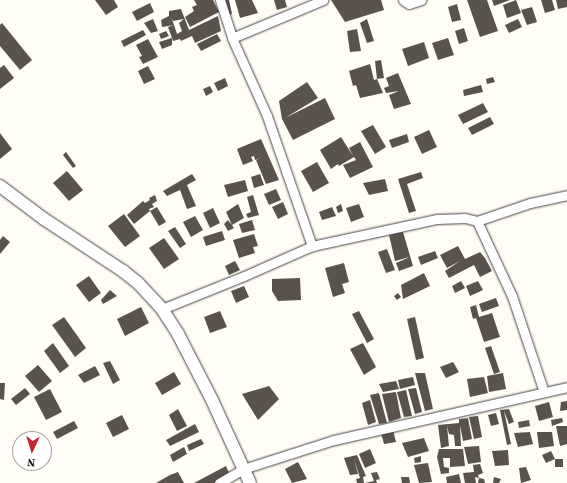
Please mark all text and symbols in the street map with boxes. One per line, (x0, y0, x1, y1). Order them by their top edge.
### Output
north arrow (12, 431, 52, 471)
text: N (27, 455, 36, 470)

